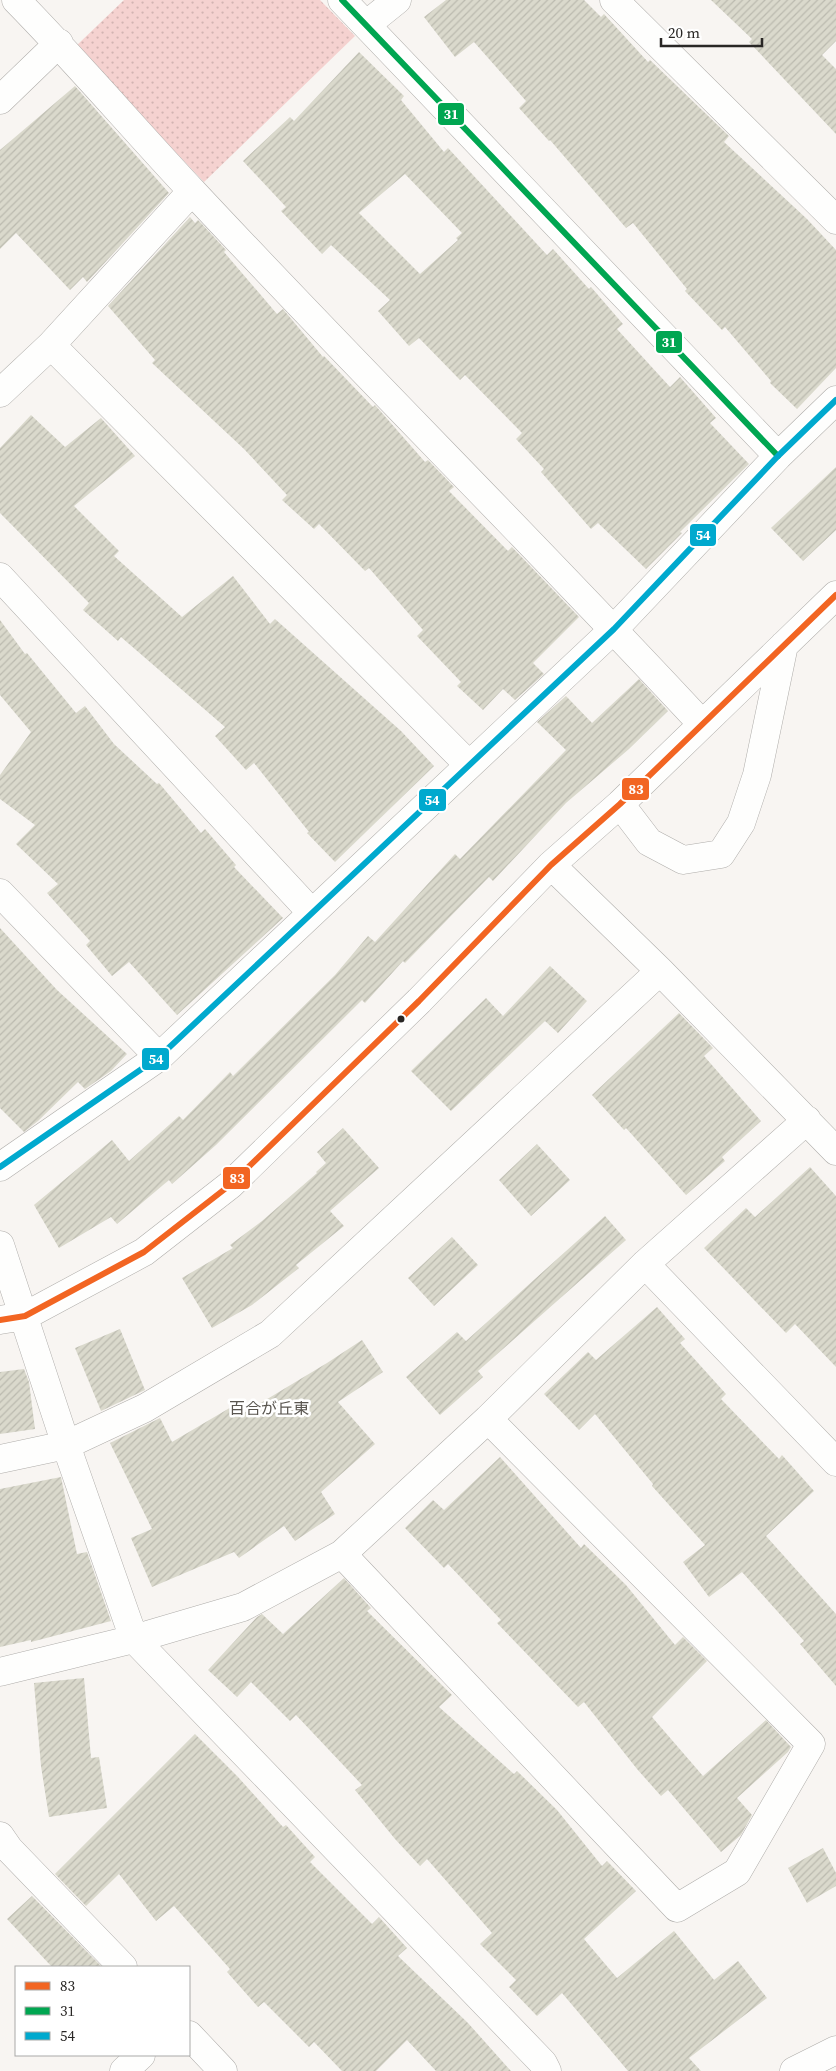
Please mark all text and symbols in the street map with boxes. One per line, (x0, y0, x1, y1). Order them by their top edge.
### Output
scale bar (661, 15, 762, 47)
text: 20 m (668, 22, 700, 43)
line badge: 31 (437, 102, 465, 126)
text: 31 (443, 104, 459, 124)
line badge: 31 (655, 330, 683, 354)
text: 31 (661, 332, 677, 352)
line badge: 54 (689, 523, 717, 547)
text: 54 (695, 525, 711, 545)
line badge: 83 (621, 777, 650, 801)
text: 83 (628, 779, 644, 799)
line badge: 54 (418, 788, 447, 812)
text: 54 (424, 790, 440, 810)
unlabelled marker (396, 1014, 406, 1024)
line badge: 54 (141, 1047, 170, 1071)
text: 54 (148, 1049, 164, 1069)
line badge: 83 (222, 1166, 251, 1190)
text: 83 (229, 1168, 245, 1188)
district label: 百合が丘東 (229, 1397, 309, 1419)
legend (15, 1966, 190, 2056)
text: 83 (60, 1975, 75, 1996)
text: 31 (60, 2000, 75, 2021)
text: 54 (60, 2025, 76, 2046)

